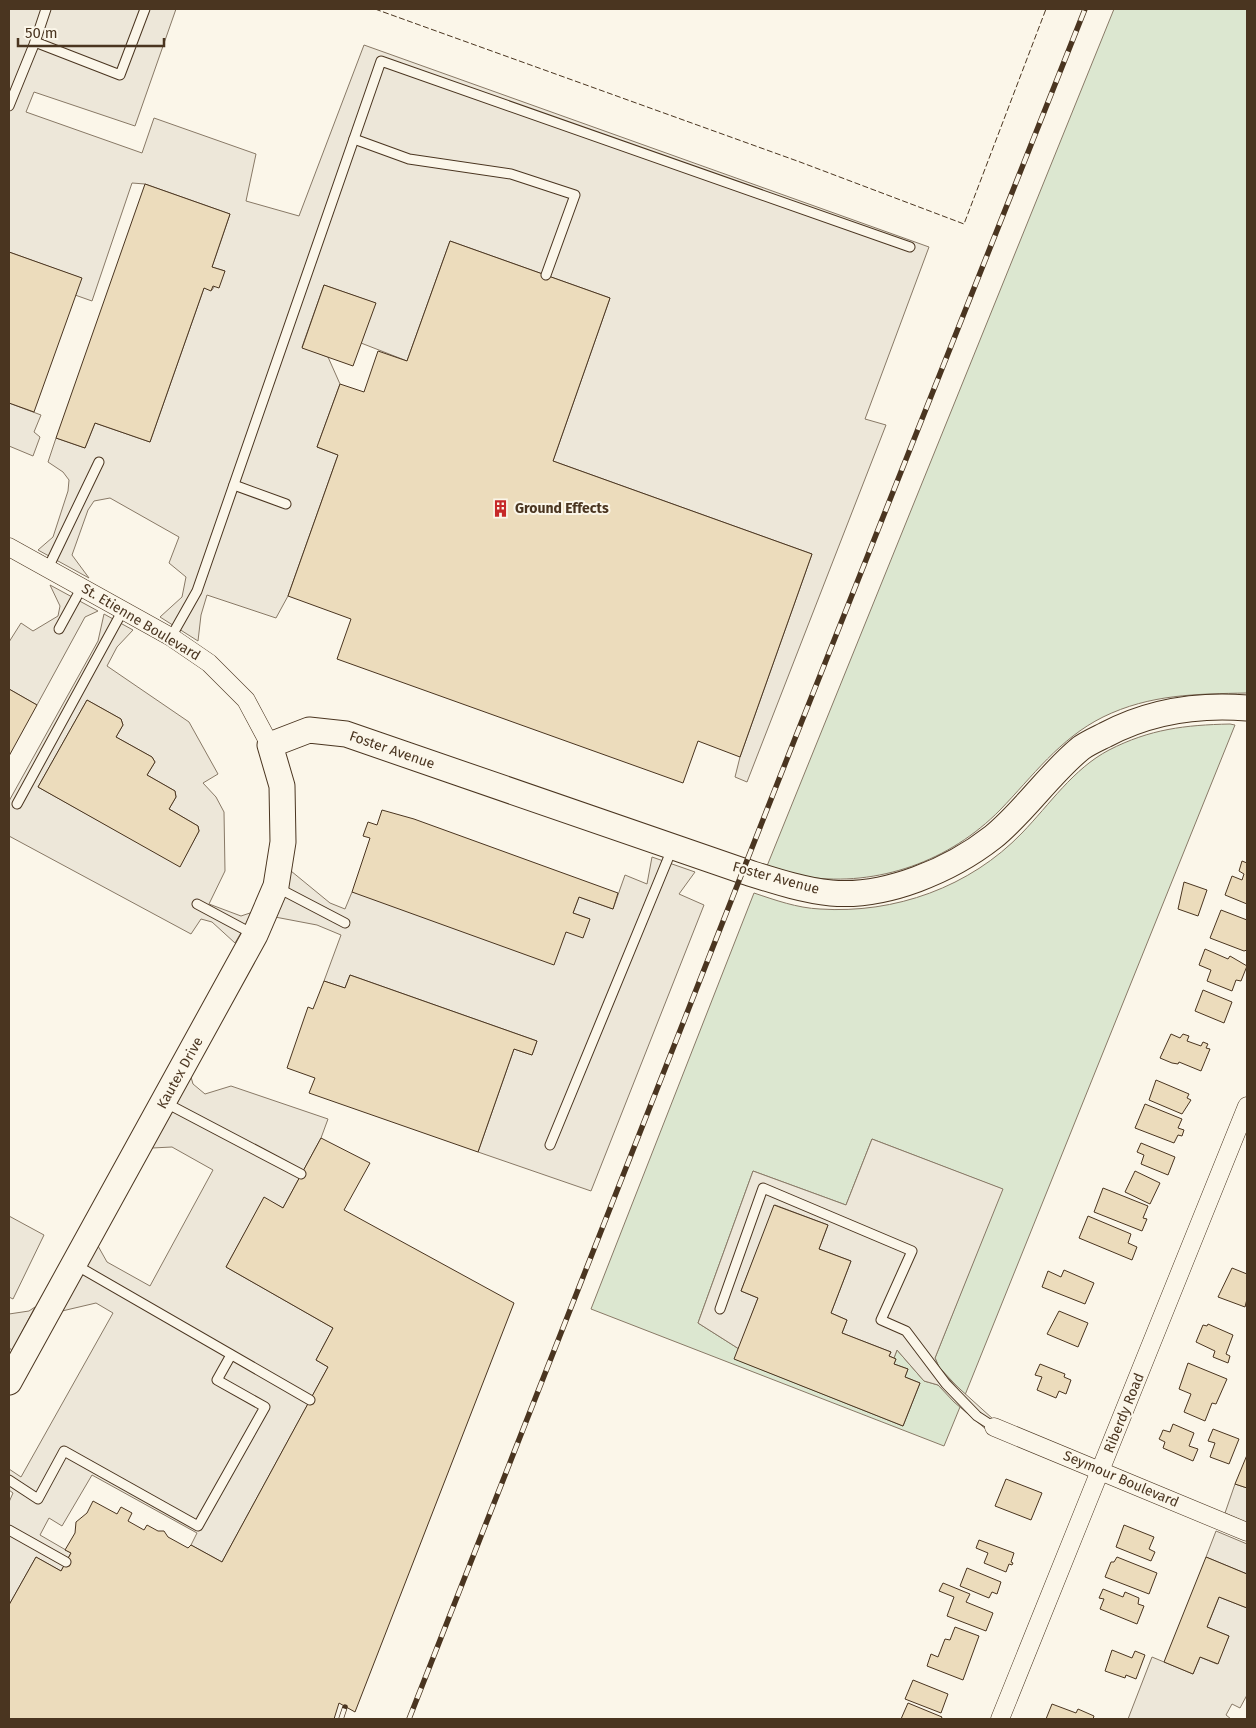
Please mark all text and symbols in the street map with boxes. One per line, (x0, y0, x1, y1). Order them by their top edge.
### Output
scale bar (18, 15, 164, 47)
text: 50 m (25, 24, 58, 42)
building icon: Ground Effects (491, 498, 511, 518)
place label: Ground Effects (515, 500, 609, 517)
street label: St. Etienne Boulevard (79, 580, 203, 664)
street label: Foster Avenue (347, 727, 437, 773)
street label: Foster Avenue (731, 858, 821, 898)
street label: Kautex Drive (153, 1034, 207, 1112)
street label: Riberdy Road (1100, 1371, 1148, 1455)
street label: Seymour Boulevard (1061, 1447, 1181, 1511)

